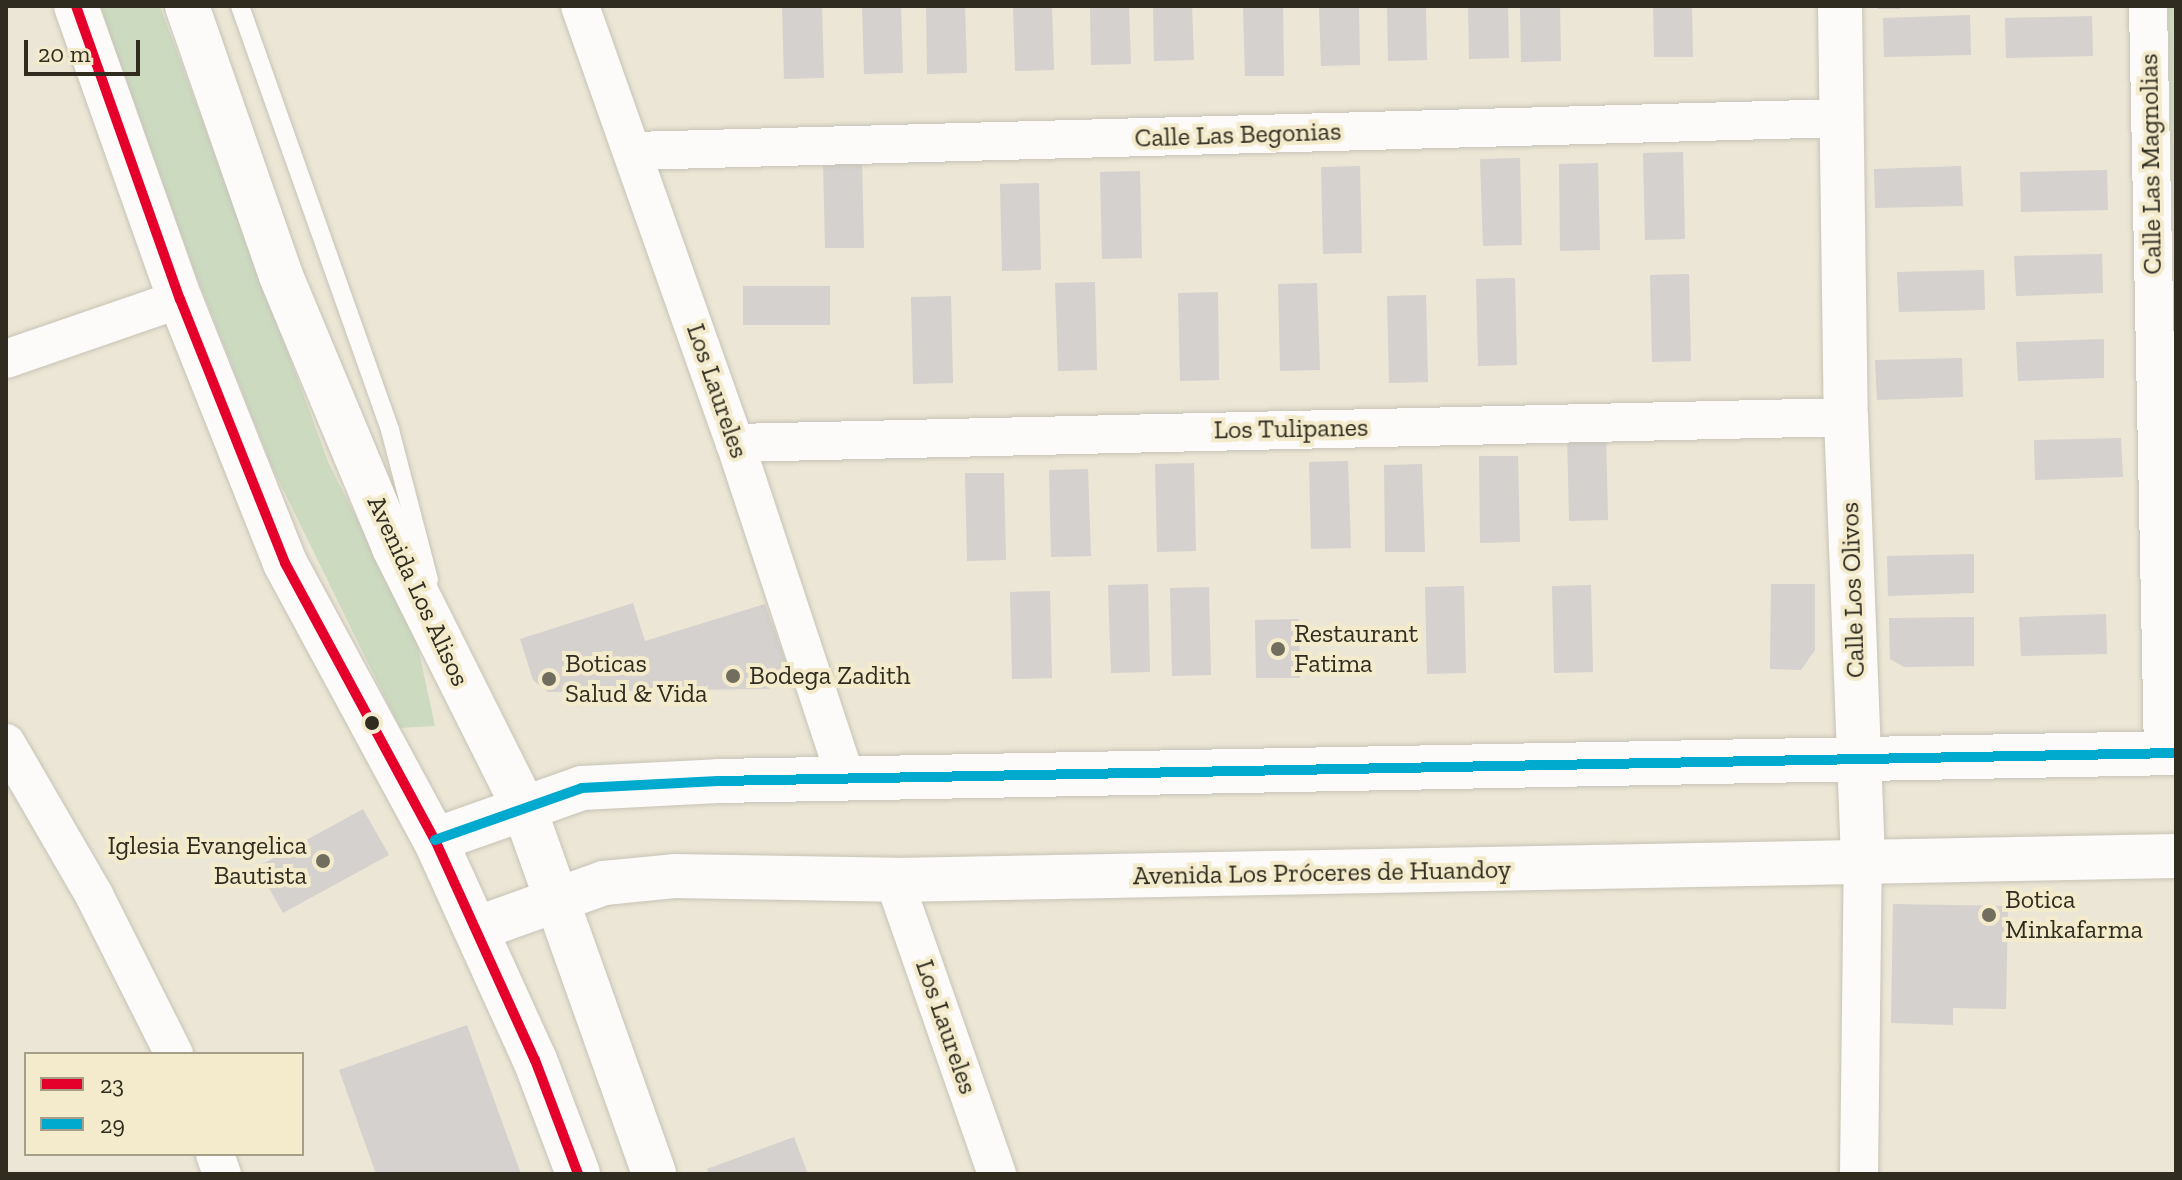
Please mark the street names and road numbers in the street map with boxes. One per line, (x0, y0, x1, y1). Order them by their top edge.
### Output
street label: Calle Las Magnolias (2133, 53, 2169, 275)
street label: Calle Las Begonias (1134, 116, 1342, 154)
street label: Los Laureles (679, 320, 755, 462)
street label: Los Tulipanes (1213, 412, 1369, 446)
street label: Avenida Los Alisos (360, 490, 476, 692)
street label: Calle Los Olivos (1834, 501, 1872, 679)
street label: Avenida Los Próceres de Huandoy (1133, 854, 1511, 892)
street label: Los Laureles (908, 956, 984, 1098)

